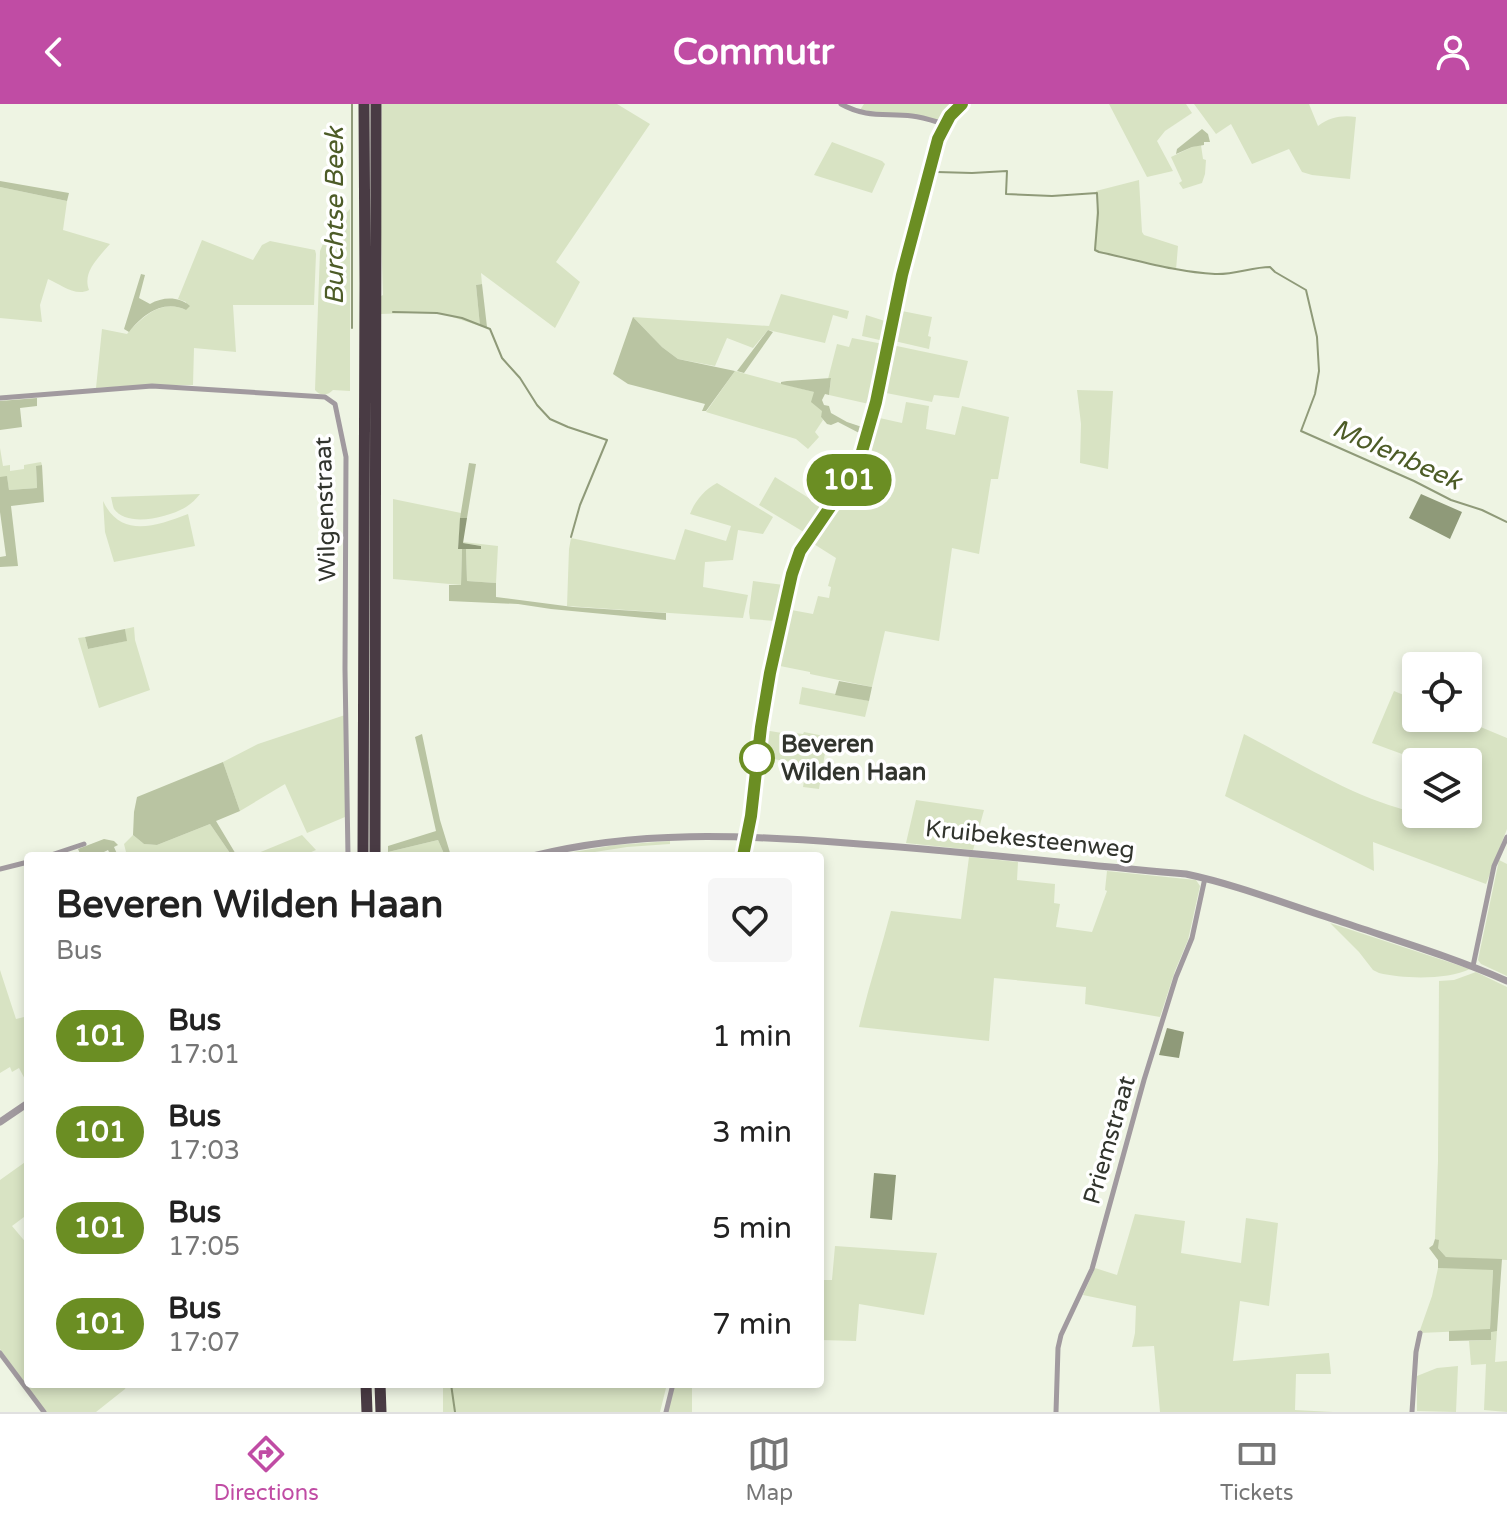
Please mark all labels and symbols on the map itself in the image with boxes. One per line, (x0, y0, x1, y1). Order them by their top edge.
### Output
water label: Burchtse Beek (319, 125, 350, 305)
water label: Molenbeek (1328, 412, 1468, 497)
street label: Wilgenstraat (308, 436, 343, 582)
line badge: 101 (803, 454, 895, 506)
place label: Beveren Wilden Haan (781, 730, 926, 787)
marker: Beveren Wilden Haan (740, 741, 774, 775)
street label: Kruibekesteenweg (924, 814, 1136, 865)
street label: Priemstraat (1077, 1073, 1142, 1208)

